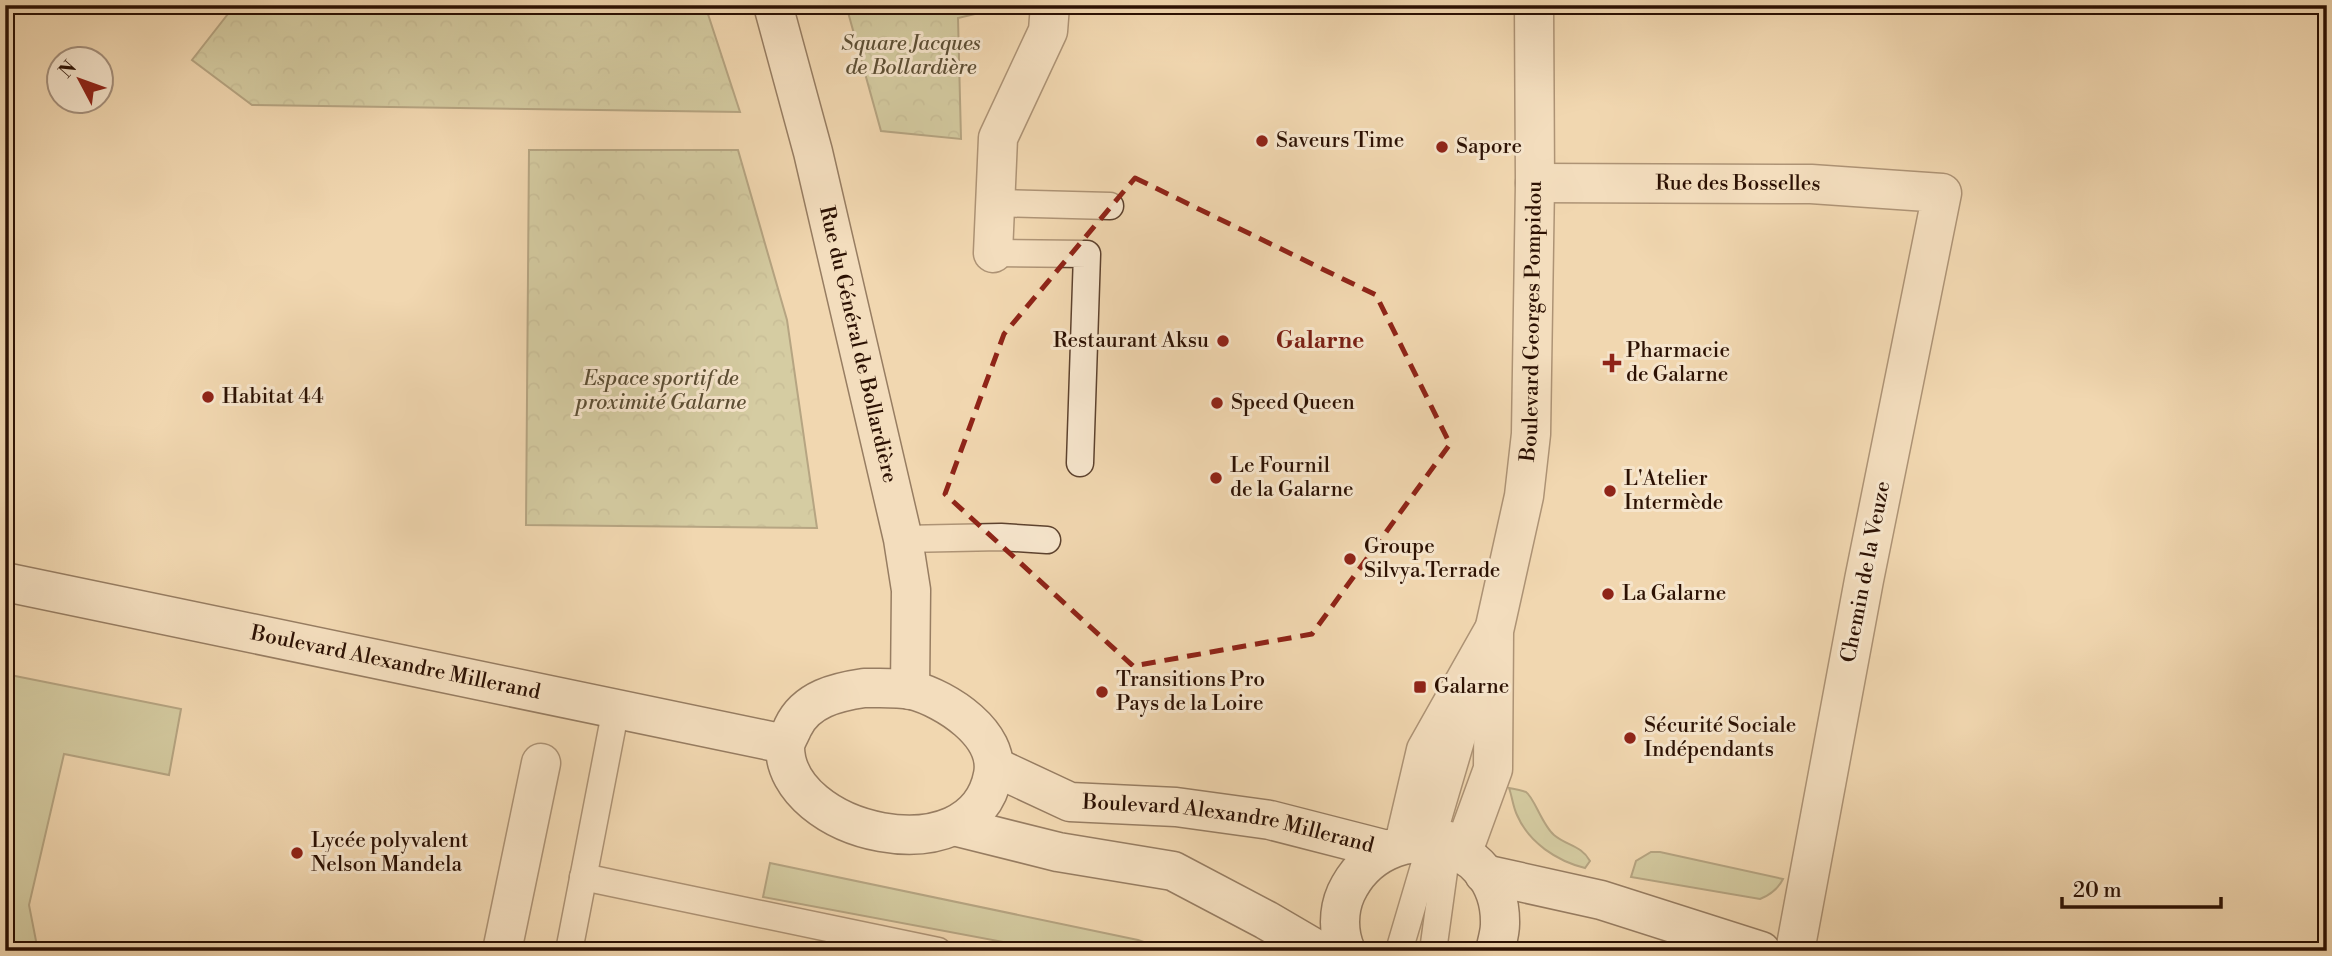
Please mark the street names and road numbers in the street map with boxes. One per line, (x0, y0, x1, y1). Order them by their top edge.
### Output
street label: Rue des Bosselles (1655, 170, 1822, 198)
street label: Boulevard Georges Pompidou (1515, 180, 1548, 464)
street label: Rue du Général de Bollardière (813, 203, 903, 486)
street label: Chemin de la Veuze (1836, 479, 1896, 665)
street label: Boulevard Alexandre Millerand (247, 620, 543, 706)
street label: Boulevard Alexandre Millerand (1081, 790, 1377, 859)

